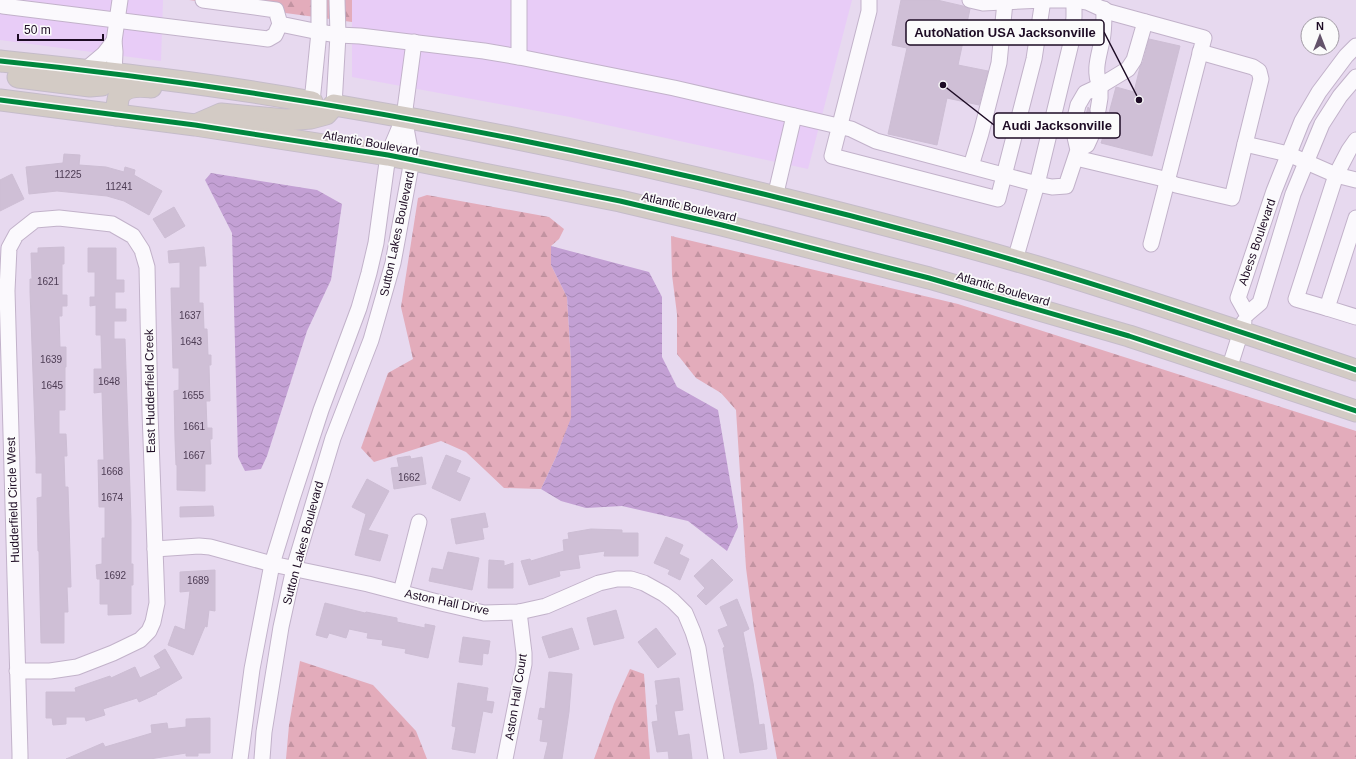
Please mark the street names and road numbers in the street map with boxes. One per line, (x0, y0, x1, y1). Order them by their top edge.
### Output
street label: Atlantic Boulevard (322, 128, 420, 158)
street label: Sutton Lakes Boulevard (377, 170, 417, 298)
street label: Atlantic Boulevard (640, 189, 738, 225)
street label: Abess Boulevard (1236, 197, 1278, 287)
street label: Atlantic Boulevard (955, 269, 1051, 309)
street label: East Hudderfield Creek (142, 328, 158, 453)
street label: Hudderfield Circle West (4, 436, 22, 563)
street label: Sutton Lakes Boulevard (280, 480, 326, 606)
street label: Aston Hall Drive (403, 586, 491, 618)
street label: Aston Hall Court (502, 652, 530, 741)

